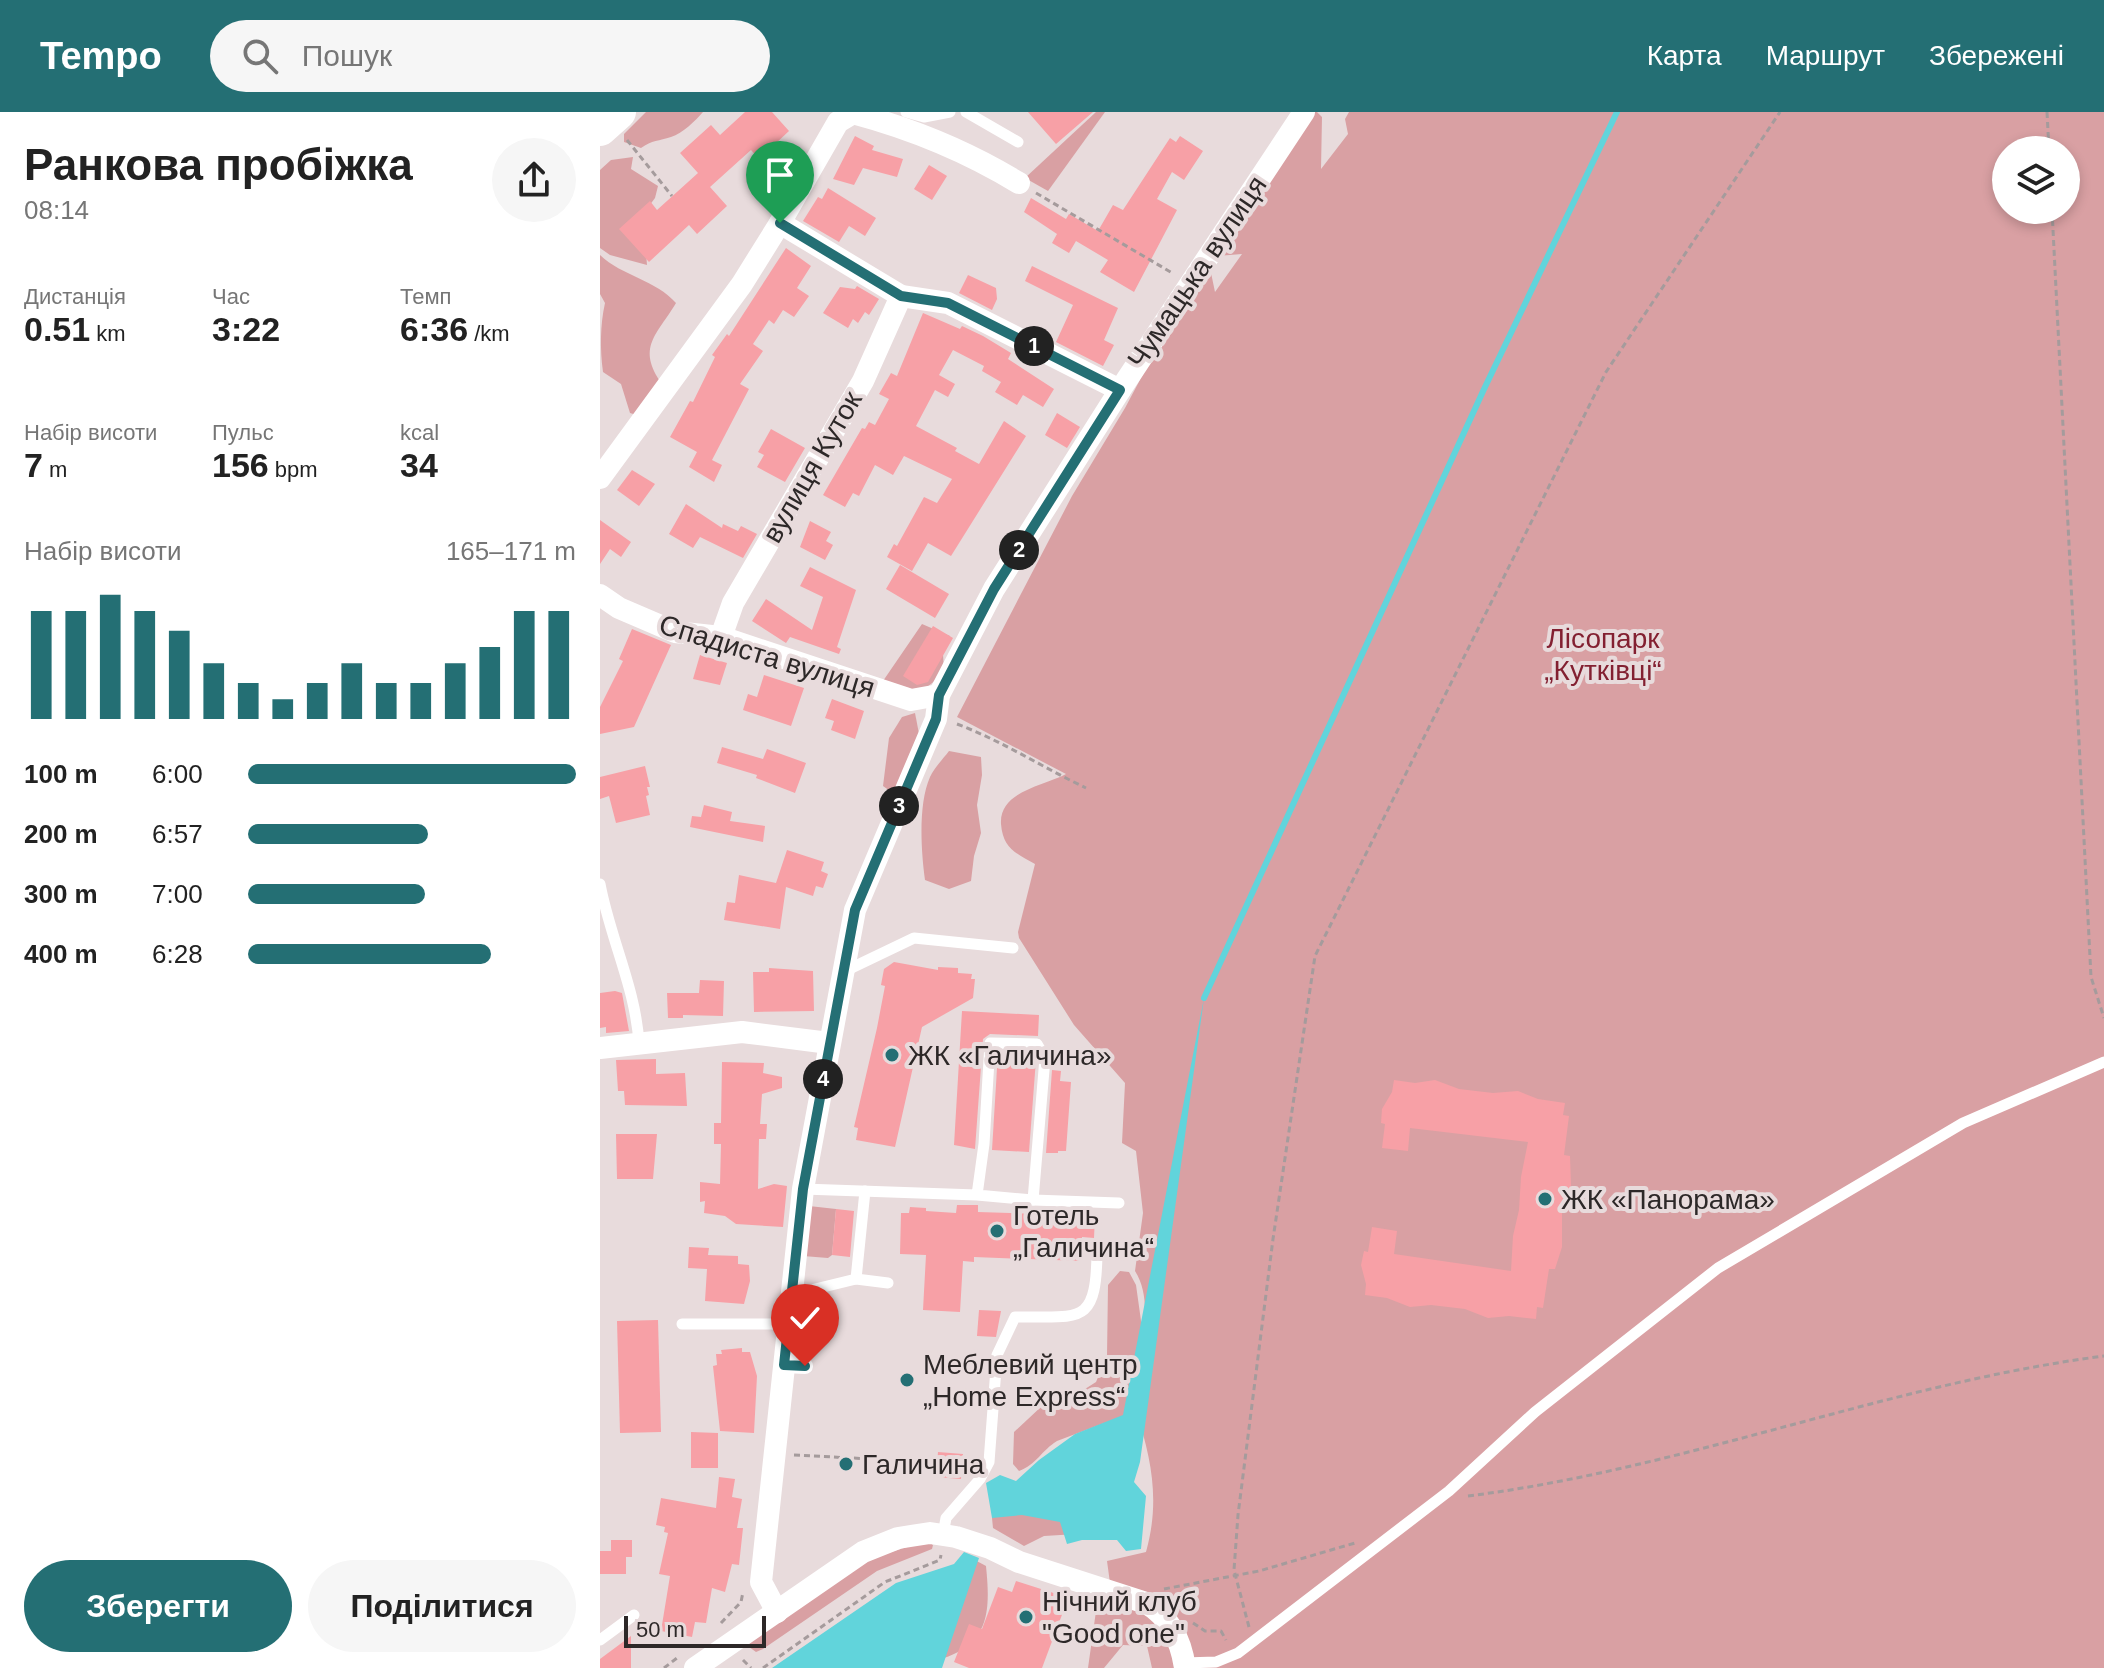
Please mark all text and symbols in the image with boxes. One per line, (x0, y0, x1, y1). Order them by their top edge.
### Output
search box (210, 20, 770, 92)
icon: search (238, 34, 282, 78)
text: Tempo (40, 35, 162, 77)
text: Пошук (302, 39, 392, 72)
text: Карта (1647, 40, 1722, 71)
text: Маршрут (1766, 40, 1885, 71)
text: Збережені (1929, 40, 2064, 71)
map controls (1992, 136, 2080, 224)
button: layers (1992, 136, 2080, 224)
button: share (492, 138, 576, 222)
text: Ранкова пробіжка (24, 140, 413, 189)
pin (746, 141, 814, 223)
icon: arrive (758, 153, 802, 197)
street label: Чумацька вулиця (1121, 170, 1273, 374)
text: 08:14 (24, 195, 89, 225)
text: Дистанція (24, 284, 126, 309)
text: Час (212, 284, 250, 309)
text: Темп (400, 284, 451, 309)
text: 0.51 (24, 310, 90, 348)
text: 3:22 (212, 310, 280, 348)
text: 6:36 (400, 310, 468, 348)
text: km (90, 321, 126, 346)
text: /km (468, 321, 510, 346)
pin: 1 (1014, 326, 1054, 366)
text: 1 (1028, 333, 1040, 358)
street label: вулиця Куток (756, 385, 868, 548)
text: Набір висоти (24, 420, 157, 445)
text: Пульс (212, 420, 274, 445)
text: kcal (400, 420, 439, 445)
text: 7 (24, 446, 43, 484)
text: 156 (212, 446, 269, 484)
text: 34 (400, 446, 438, 484)
text: m (43, 457, 67, 482)
text: bpm (269, 457, 318, 482)
pin: 2 (999, 530, 1039, 570)
text: Набір висоти (24, 536, 182, 566)
text: 165–171 m (446, 536, 576, 566)
text: 2 (1013, 537, 1025, 562)
street label: Спадиста вулиця (656, 608, 878, 704)
park label: Лісопарк „Кутківці“ (1544, 623, 1662, 686)
text: 100 m (24, 759, 98, 789)
text: 6:00 (152, 759, 203, 789)
pin: 3 (879, 786, 919, 826)
text: 3 (893, 793, 905, 818)
text: 200 m (24, 819, 98, 849)
text: 6:57 (152, 819, 203, 849)
text: 300 m (24, 879, 98, 909)
text: 7:00 (152, 879, 203, 909)
text: 400 m (24, 939, 98, 969)
text: 6:28 (152, 939, 203, 969)
place label: ЖК «Галичина» (908, 1040, 1112, 1071)
marker: ЖК «Галичина» (883, 1046, 901, 1064)
pin: 4 (803, 1059, 843, 1099)
text: 4 (817, 1066, 829, 1091)
place label: ЖК «Панорама» (1561, 1184, 1775, 1215)
marker: ЖК «Панорама» (1536, 1190, 1554, 1208)
place label: Готель „Галичина“ (1013, 1200, 1154, 1263)
marker: Готель „Галичина“ (988, 1222, 1006, 1240)
pin (771, 1284, 839, 1366)
icon: check (783, 1296, 827, 1340)
place label: Меблевий центр „Home Express“ (923, 1349, 1138, 1412)
marker: Меблевий центр „Home Express“ (898, 1371, 916, 1389)
place label: Галичина (862, 1449, 985, 1480)
marker: Галичина (837, 1455, 855, 1473)
button: Зберегти (24, 1560, 292, 1652)
button: Поділитися (308, 1560, 576, 1652)
place label: Нічний клуб "Good one" (1042, 1586, 1197, 1649)
marker: Нічний клуб "Good one" (1017, 1608, 1035, 1626)
scale bar (624, 1612, 766, 1648)
text: 50 m (636, 1617, 685, 1642)

